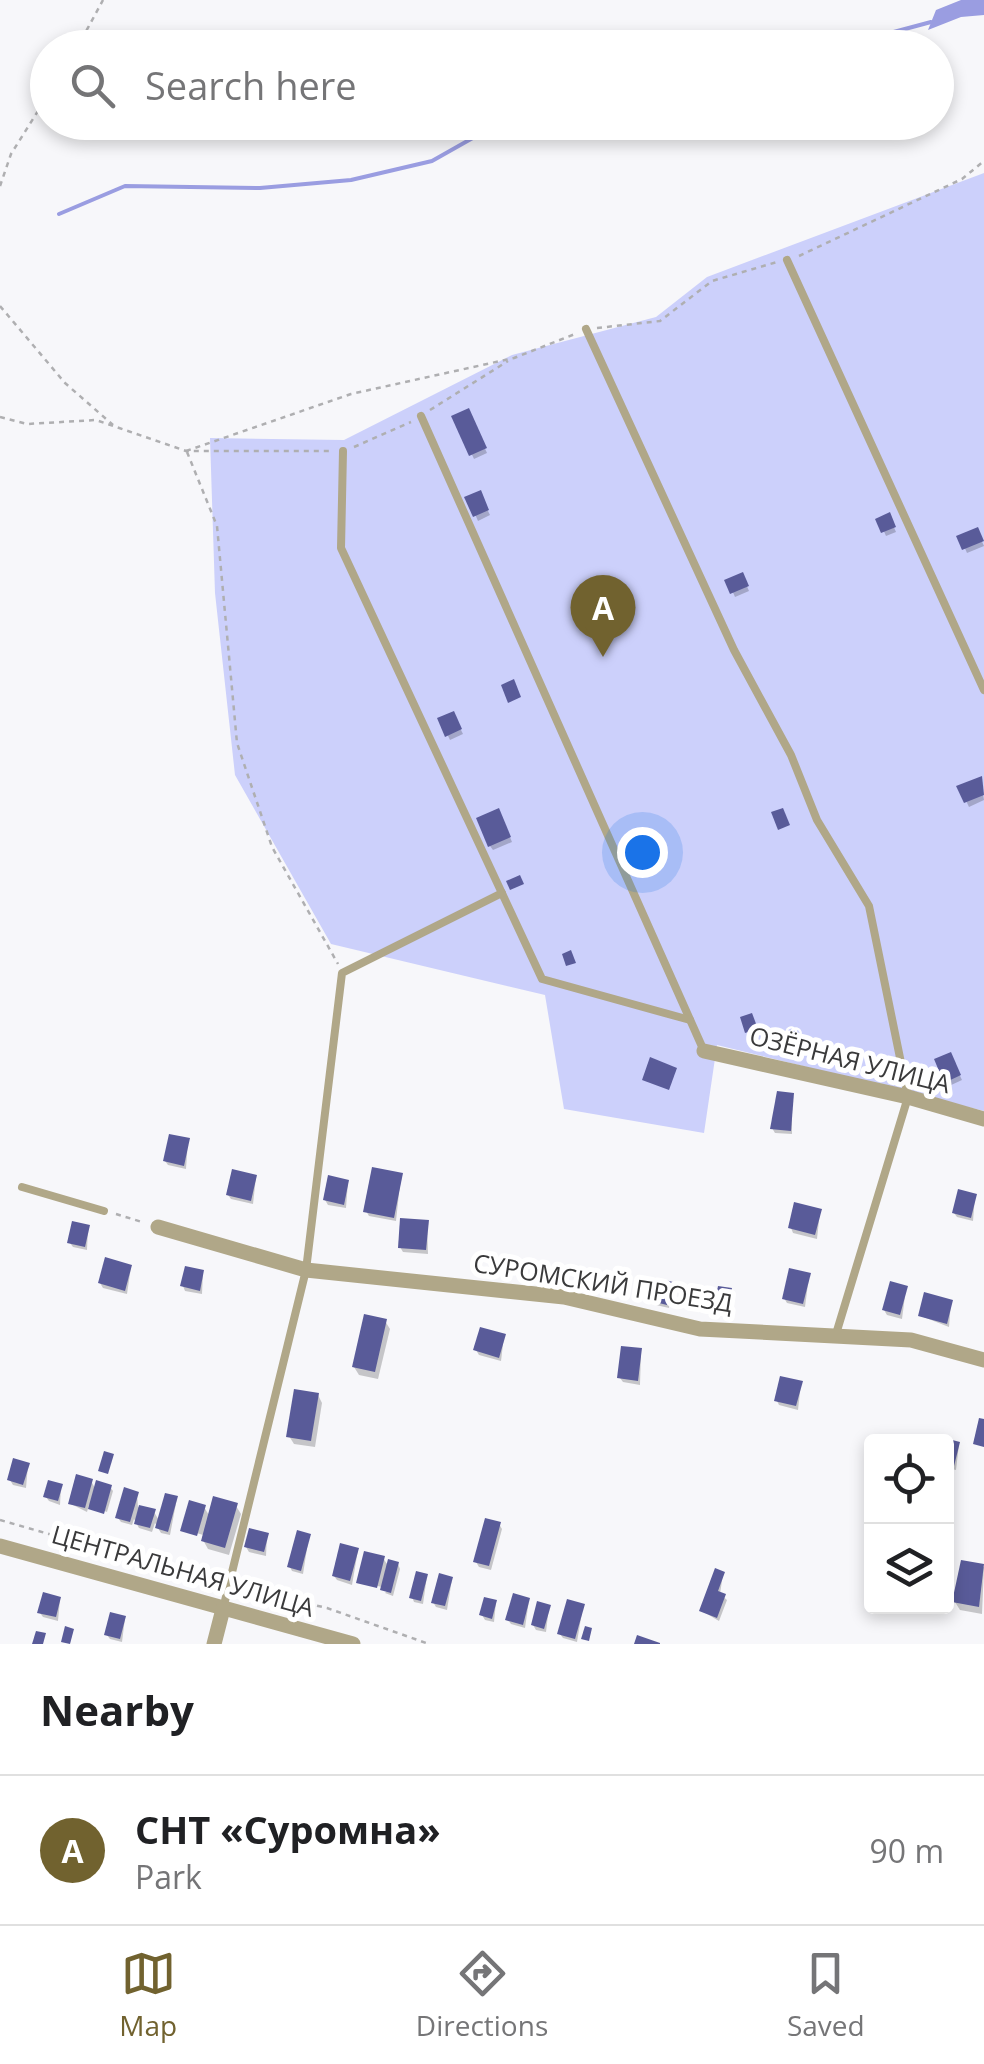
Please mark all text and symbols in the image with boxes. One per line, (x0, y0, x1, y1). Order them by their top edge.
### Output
search box (30, 30, 954, 140)
icon: search (65, 58, 120, 113)
text: Search here (145, 59, 357, 111)
pin: A (570, 574, 636, 657)
your location (617, 827, 668, 878)
street label: ОЗЁРНАЯ УЛИЦА (746, 1018, 954, 1100)
street label: СУРОМСКИЙ ПРОЕЗД (471, 1245, 735, 1319)
map controls (864, 1434, 954, 1614)
button: locate (864, 1434, 954, 1524)
street label: ЦЕНТРАЛЬНАЯ УЛИЦА (48, 1516, 319, 1624)
button: layers (864, 1524, 954, 1614)
text: Nearby (40, 1681, 194, 1738)
text: СНТ «Суромна» (135, 1803, 441, 1855)
text: A (61, 1829, 84, 1872)
text: 90 m (869, 1829, 944, 1872)
text: Park (135, 1855, 202, 1898)
tab: Map (119, 1946, 177, 2044)
tab: Directions (416, 1946, 548, 2044)
tab: Saved (787, 1946, 865, 2044)

